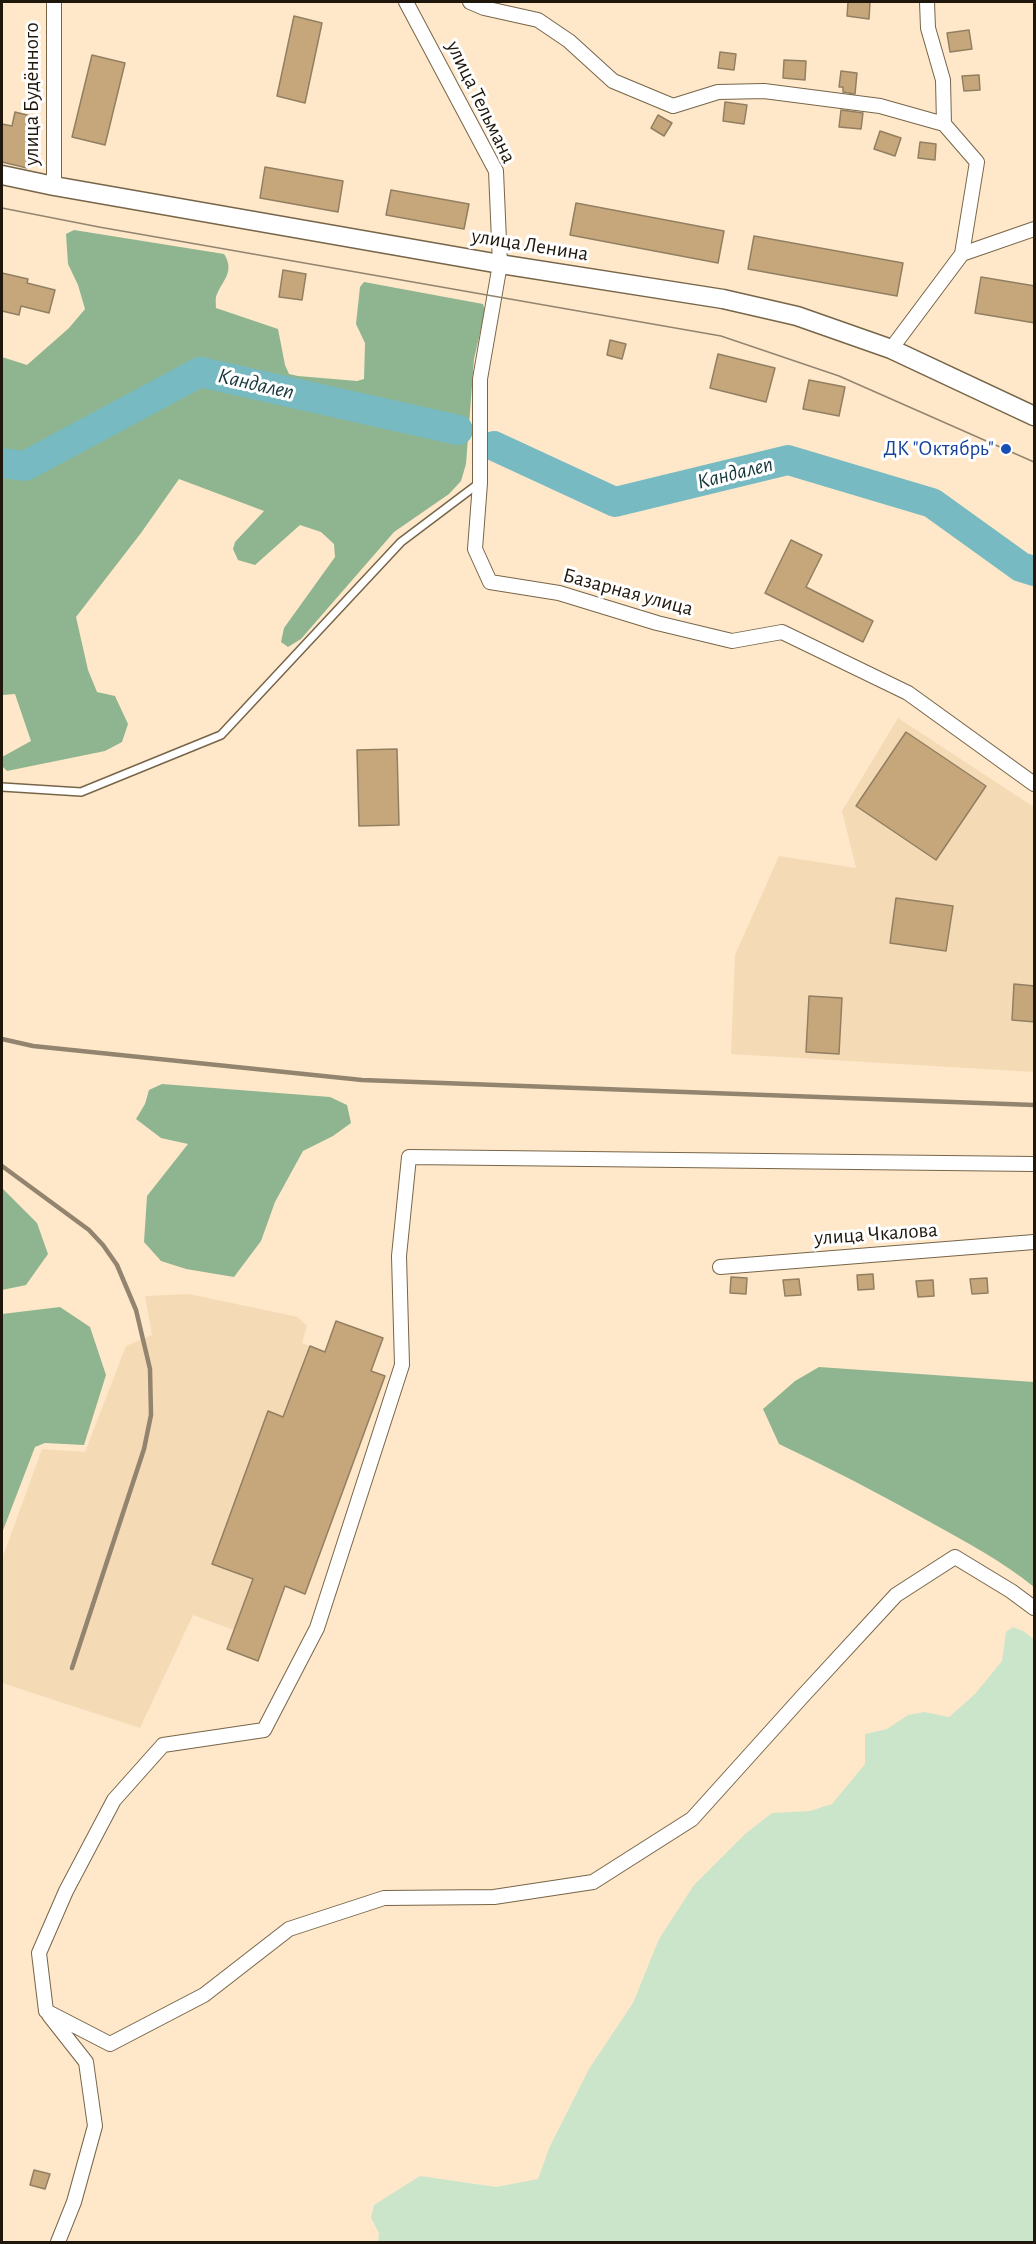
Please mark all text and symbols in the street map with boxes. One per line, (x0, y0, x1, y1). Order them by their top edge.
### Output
street label: улица Будённого (19, 22, 45, 166)
street label: улица Тельмана (441, 37, 521, 167)
street label: улица Ленина (470, 223, 590, 267)
water label: Кандалеп (215, 362, 297, 406)
place label: ДК "Октябрь" (883, 436, 994, 462)
marker: ДК "Октябрь" (999, 442, 1013, 456)
water label: Кандалеп (694, 451, 776, 495)
street label: Базарная улица (560, 563, 696, 621)
street label: улица Чкалова (814, 1217, 938, 1251)

